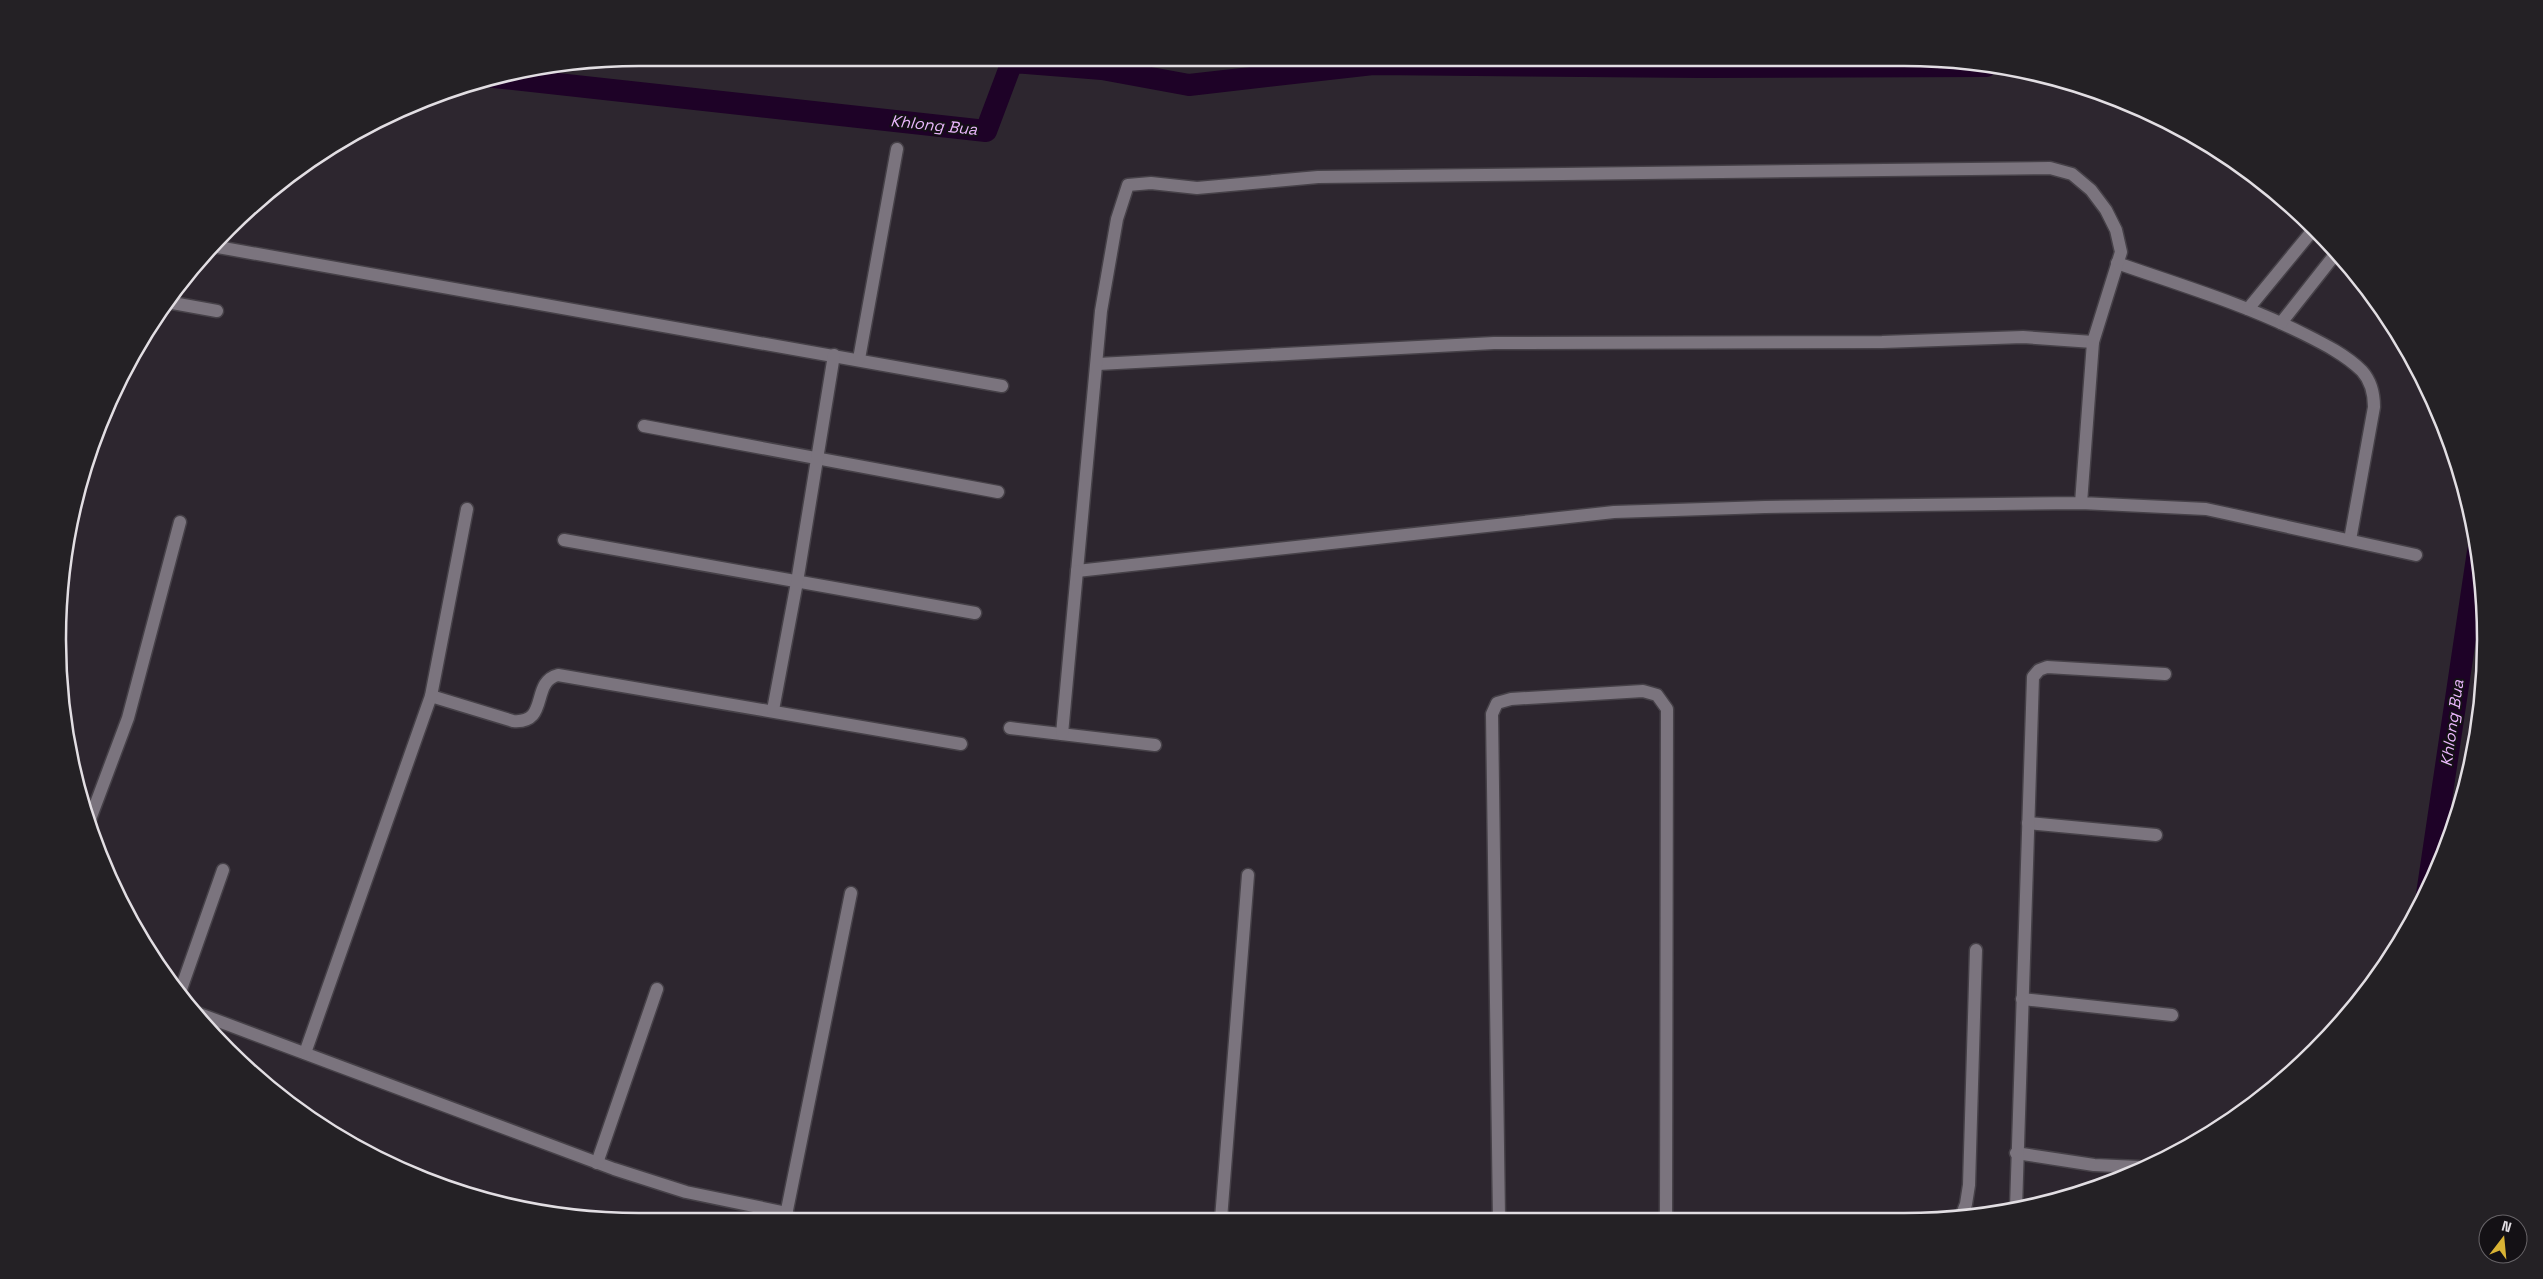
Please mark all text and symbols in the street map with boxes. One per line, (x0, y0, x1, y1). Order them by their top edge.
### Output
water label: Khlong Bua (890, 110, 979, 140)
water label: Khlong Bua (2436, 678, 2469, 768)
north arrow (2478, 1214, 2528, 1264)
text: N (2500, 1217, 2514, 1236)

